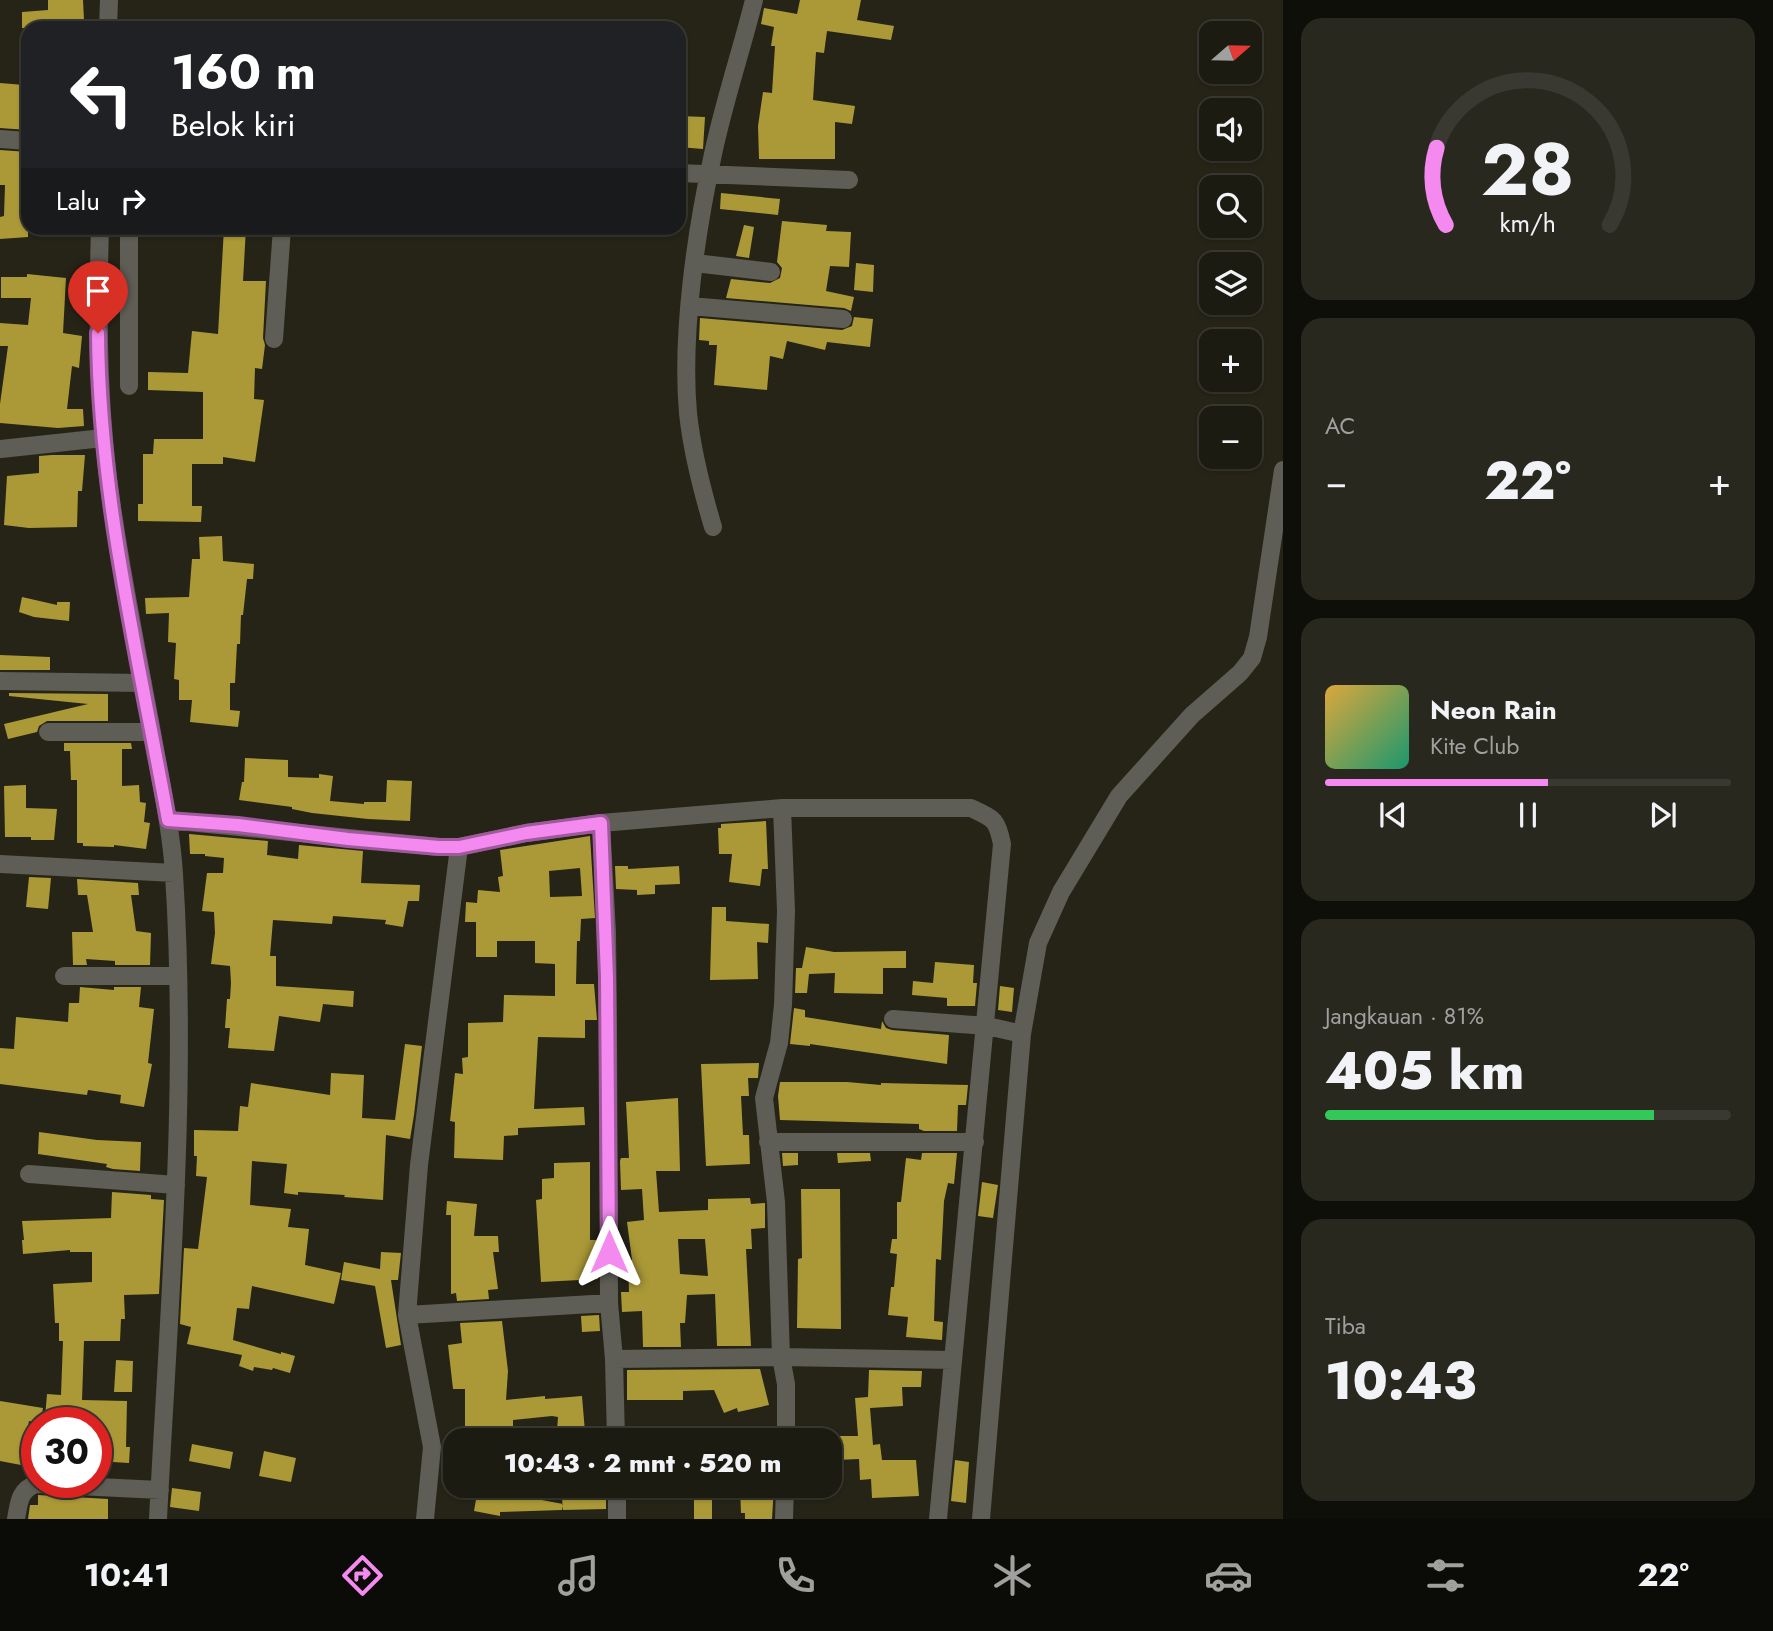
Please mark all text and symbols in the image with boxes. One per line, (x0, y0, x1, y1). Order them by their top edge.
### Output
north arrow (1199, 21, 1262, 84)
map controls (1199, 21, 1262, 469)
text: 160 m (171, 37, 316, 107)
icon: left (56, 49, 147, 140)
button: sound (1199, 98, 1262, 161)
text: Belok kiri (171, 102, 296, 148)
text: 28 (1481, 117, 1575, 222)
button: search (1199, 175, 1262, 238)
text: Lalu (56, 182, 100, 220)
icon: right (114, 182, 152, 220)
text: km/h (1500, 205, 1556, 241)
button: layers (1199, 252, 1262, 315)
pin (68, 261, 128, 333)
icon: arrive (79, 272, 117, 310)
button: + (1199, 329, 1262, 392)
button: − (1199, 406, 1262, 469)
text: AC (1325, 409, 1355, 443)
text: 22° (1484, 443, 1571, 519)
text: − (1325, 454, 1347, 509)
text: + (1708, 454, 1731, 509)
text: Neon Rain (1430, 691, 1557, 729)
text: Kite Club (1430, 729, 1519, 763)
icon: previous (1374, 796, 1412, 834)
icon: pause (1509, 796, 1547, 834)
icon: next (1644, 796, 1682, 834)
text: Jangkauan · 81% (1325, 999, 1484, 1033)
text: 405 km (1325, 1033, 1524, 1109)
position arrow (572, 1215, 646, 1289)
text: Tiba (1325, 1309, 1366, 1343)
text: 10:43 (1325, 1343, 1476, 1419)
speed limit sign: 30 (21, 1407, 112, 1498)
text: 10:43 · 2 mnt · 520 m (504, 1444, 781, 1482)
icon: directions (338, 1551, 387, 1600)
icon: music (554, 1551, 603, 1600)
icon: phone (771, 1551, 820, 1600)
icon: climate (988, 1551, 1037, 1600)
icon: car (1204, 1551, 1253, 1600)
icon: filters (1421, 1551, 1470, 1600)
text: 10:41 (84, 1552, 170, 1598)
text: 22° (1638, 1552, 1689, 1598)

